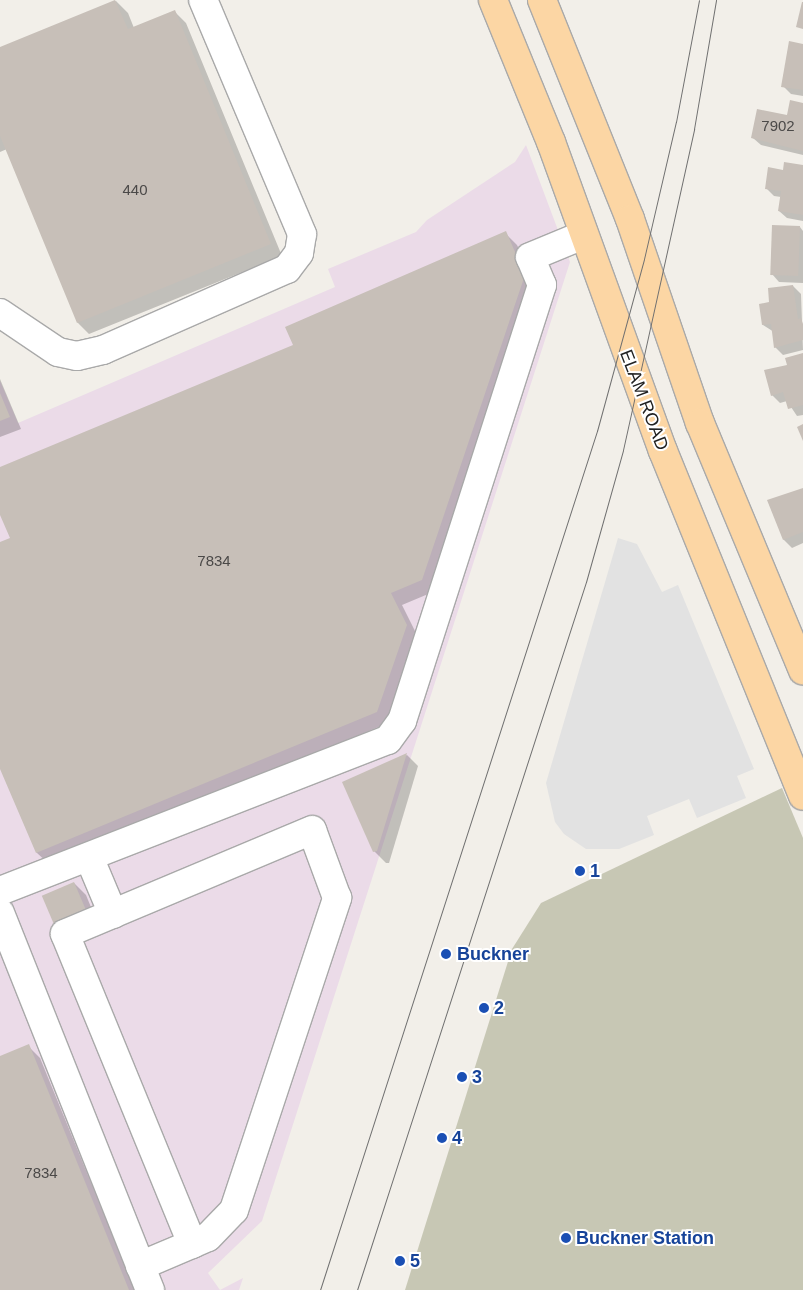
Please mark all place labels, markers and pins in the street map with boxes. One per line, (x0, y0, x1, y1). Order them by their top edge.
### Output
place label: 1 (590, 860, 600, 882)
marker: 1 (574, 865, 586, 877)
place label: Buckner (457, 943, 529, 965)
marker: Buckner (439, 947, 453, 961)
place label: 2 (494, 997, 504, 1019)
marker: 2 (478, 1002, 490, 1014)
place label: 3 (472, 1066, 482, 1088)
marker: 3 (456, 1071, 468, 1083)
place label: 4 (452, 1127, 462, 1149)
marker: 4 (436, 1132, 448, 1144)
place label: Buckner Station (576, 1227, 714, 1249)
marker: Buckner Station (560, 1232, 572, 1244)
place label: 5 (410, 1250, 420, 1272)
marker: 5 (394, 1255, 406, 1267)

